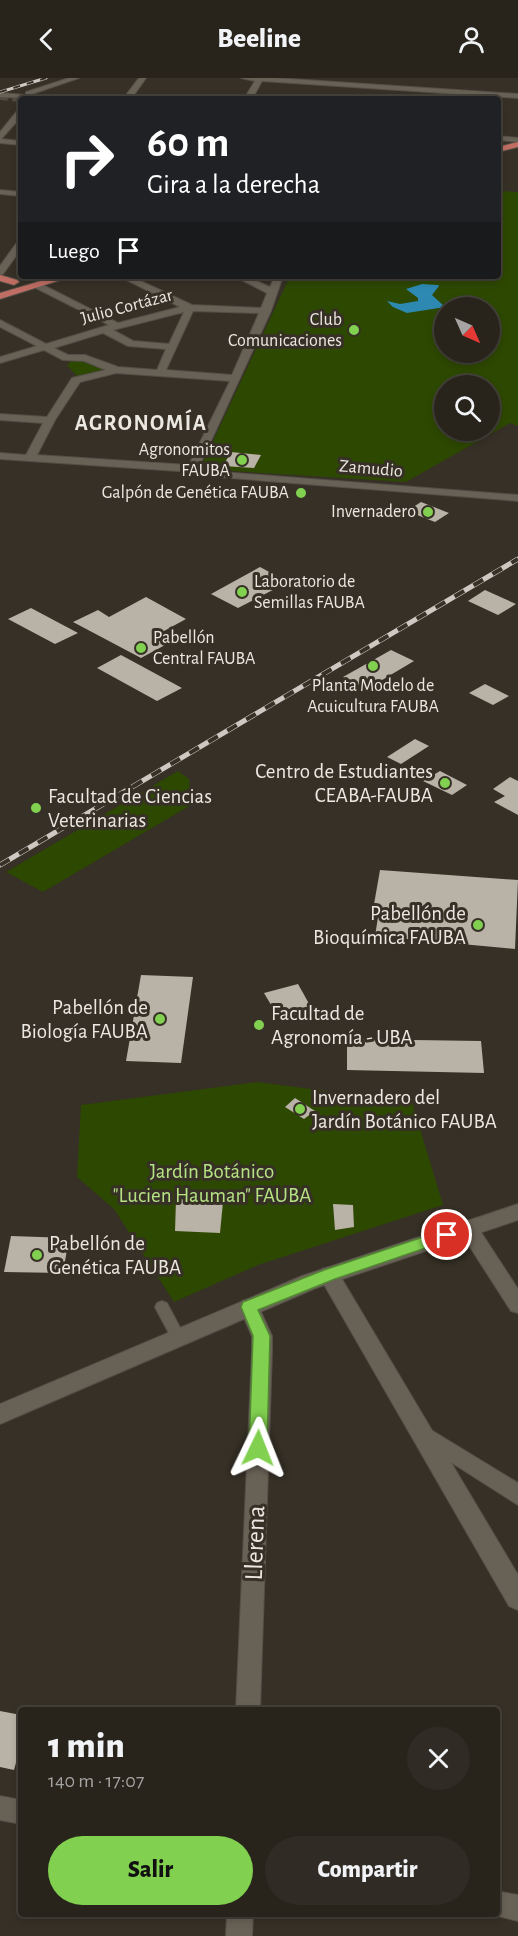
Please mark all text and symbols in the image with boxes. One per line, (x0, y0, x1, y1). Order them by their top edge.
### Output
icon: back (30, 23, 63, 56)
icon: person (455, 23, 488, 56)
text: Beeline (217, 25, 301, 52)
icon: right (48, 120, 126, 198)
text: 60 m (147, 122, 229, 164)
text: Gira a la derecha (147, 171, 320, 198)
icon: arrive (112, 234, 145, 267)
text: Luego (48, 240, 100, 262)
street label: Julio Cortázar (79, 286, 175, 328)
north arrow (434, 297, 500, 363)
map controls (434, 297, 500, 441)
place label: Club Comunicaciones (228, 311, 342, 350)
marker: Club Comunicaciones (347, 323, 361, 337)
button: search (434, 375, 500, 441)
district label: AGRONOMÍA (75, 409, 207, 434)
place label: Agronomitos FAUBA (139, 441, 231, 480)
marker: Agronomitos FAUBA (235, 453, 249, 467)
street label: Zamudio (338, 457, 404, 481)
place label: Galpón de Genética FAUBA (102, 484, 290, 502)
marker: Galpón de Genética FAUBA (294, 486, 308, 500)
place label: Invernadero (331, 503, 416, 521)
marker: Invernadero (421, 505, 435, 519)
place label: Laboratorio de Semillas FAUBA (254, 573, 365, 612)
marker: Laboratorio de Semillas FAUBA (235, 585, 249, 599)
place label: Pabellón Central FAUBA (153, 629, 256, 668)
marker: Pabellón Central FAUBA (134, 641, 148, 655)
marker: Planta Modelo de Acuicultura FAUBA (366, 659, 380, 673)
place label: Planta Modelo de Acuicultura FAUBA (307, 677, 439, 716)
place label: Centro de Estudiantes CEABA-FAUBA (255, 761, 433, 806)
marker: Centro de Estudiantes CEABA-FAUBA (438, 776, 452, 790)
place label: Facultad de Ciencias Veterinarias (48, 786, 212, 831)
marker: Facultad de Ciencias Veterinarias (29, 801, 43, 815)
place label: Pabellón de Bioquímica FAUBA (313, 903, 466, 948)
marker: Pabellón de Bioquímica FAUBA (471, 918, 485, 932)
place label: Pabellón de Biología FAUBA (20, 997, 148, 1042)
place label: Facultad de Agronomía - UBA (271, 1003, 413, 1048)
marker: Pabellón de Biología FAUBA (153, 1012, 167, 1026)
marker: Facultad de Agronomía - UBA (252, 1018, 266, 1032)
place label: Invernadero del Jardín Botánico FAUBA (312, 1087, 497, 1132)
marker: Invernadero del Jardín Botánico FAUBA (293, 1102, 307, 1116)
park label: Jardín Botánico "Lucien Hauman" FAUBA (113, 1161, 311, 1206)
pin (421, 1209, 472, 1260)
icon: arrive (430, 1218, 463, 1251)
place label: Pabellón de Genética FAUBA (49, 1233, 181, 1278)
marker: Pabellón de Genética FAUBA (30, 1248, 44, 1262)
position arrow (226, 1416, 290, 1480)
street label: Llerena (241, 1505, 269, 1581)
button: close (407, 1727, 470, 1790)
text: 1 min (48, 1728, 125, 1764)
text: 140 m · 17:07 (48, 1771, 144, 1791)
button: Salir (48, 1836, 253, 1905)
button: Compartir (265, 1836, 470, 1905)

